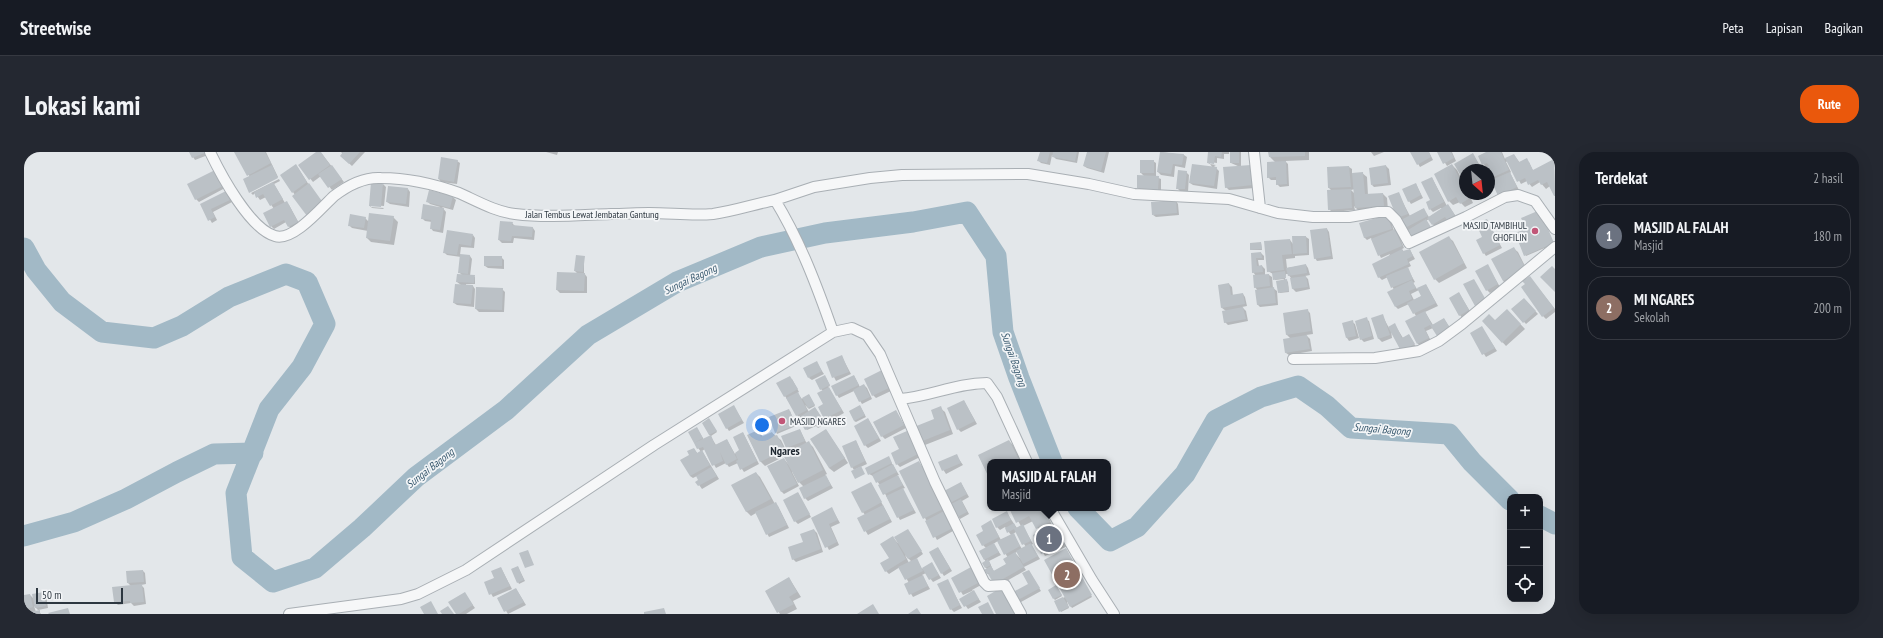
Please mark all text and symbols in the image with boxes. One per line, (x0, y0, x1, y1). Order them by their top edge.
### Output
text: Streetwise (20, 16, 91, 40)
text: Peta (1723, 19, 1744, 37)
text: Lapisan (1766, 19, 1803, 37)
text: Bagikan (1825, 19, 1863, 37)
button: Rute (1800, 85, 1859, 123)
text: Lokasi kami (24, 86, 141, 123)
north arrow (1459, 164, 1495, 200)
text: Terdekat (1595, 167, 1647, 189)
text: 2 hasil (1813, 170, 1843, 187)
street label: Jalan Tembus Lewat Jembatan Gantung (524, 208, 659, 221)
text: MASJID AL FALAH (1634, 218, 1729, 237)
place label: MASJID TAMBIHUL GHOFILIN (1463, 219, 1528, 244)
marker: MASJID TAMBIHUL GHOFILIN (1530, 226, 1540, 236)
text: 1 (1606, 228, 1612, 245)
text: 180 m (1813, 228, 1842, 245)
text: Masjid (1634, 237, 1663, 254)
water label: Sungai Bagong (661, 260, 720, 297)
text: MI NGARES (1634, 290, 1694, 309)
text: 2 (1606, 300, 1612, 317)
text: 200 m (1813, 300, 1842, 317)
text: Sekolah (1634, 309, 1669, 326)
water label: Sungai Bagong (998, 330, 1030, 389)
your location (752, 415, 772, 435)
place label: MASJID NGARES (790, 415, 846, 428)
marker: MASJID NGARES (777, 416, 787, 426)
water label: Sungai Bagong (1353, 420, 1412, 439)
district label: Ngares (770, 443, 800, 458)
water label: Sungai Bagong (403, 444, 458, 491)
popup (987, 459, 1111, 511)
text: MASJID AL FALAH (1002, 467, 1096, 486)
text: Masjid (1002, 486, 1031, 503)
map controls (1507, 494, 1543, 602)
button: + (1507, 494, 1543, 530)
pin: 1 (1036, 524, 1062, 554)
button: − (1507, 530, 1543, 566)
pin: 2 (1054, 560, 1080, 590)
button: locate (1507, 566, 1543, 602)
scale bar (36, 586, 123, 605)
text: 50 m (42, 588, 61, 602)

